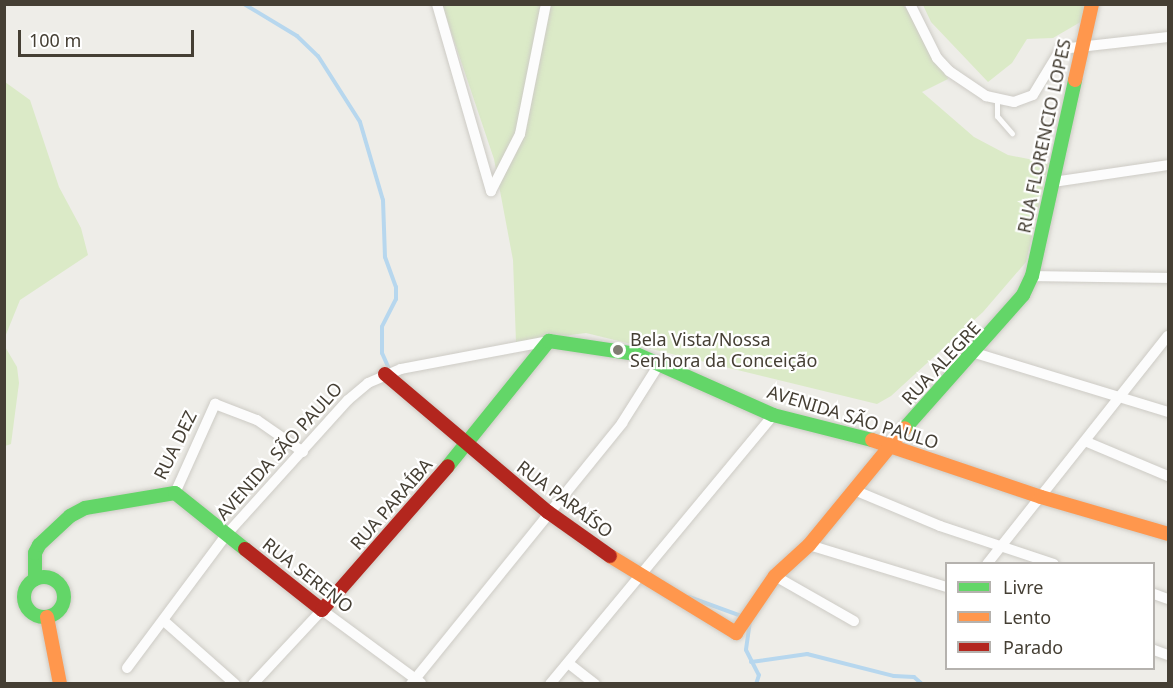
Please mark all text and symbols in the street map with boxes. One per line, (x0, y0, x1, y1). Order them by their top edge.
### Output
scale bar (21, 18, 196, 56)
text: 100 m (29, 28, 81, 52)
street label: RUA FLORENCIO LOPES (1013, 37, 1075, 235)
street label: RUA ALEGRE (897, 317, 985, 409)
place label: Bela Vista/Nossa Senhora da Conceição (630, 329, 817, 372)
marker: Bela Vista/Nossa Senhora da Conceição (611, 343, 625, 357)
street label: AVENIDA SÃO PAULO (211, 378, 347, 524)
street label: AVENIDA SÃO PAULO (765, 381, 941, 453)
street label: RUA DEZ (149, 407, 201, 483)
street label: RUA PARAÍBA (346, 454, 436, 554)
street label: RUA PARAÍSO (513, 456, 617, 542)
street label: RUA SERENO (258, 533, 358, 617)
legend (945, 562, 1155, 670)
text: Livre (1003, 575, 1043, 599)
text: Lento (1003, 605, 1051, 629)
text: Parado (1003, 635, 1063, 659)

